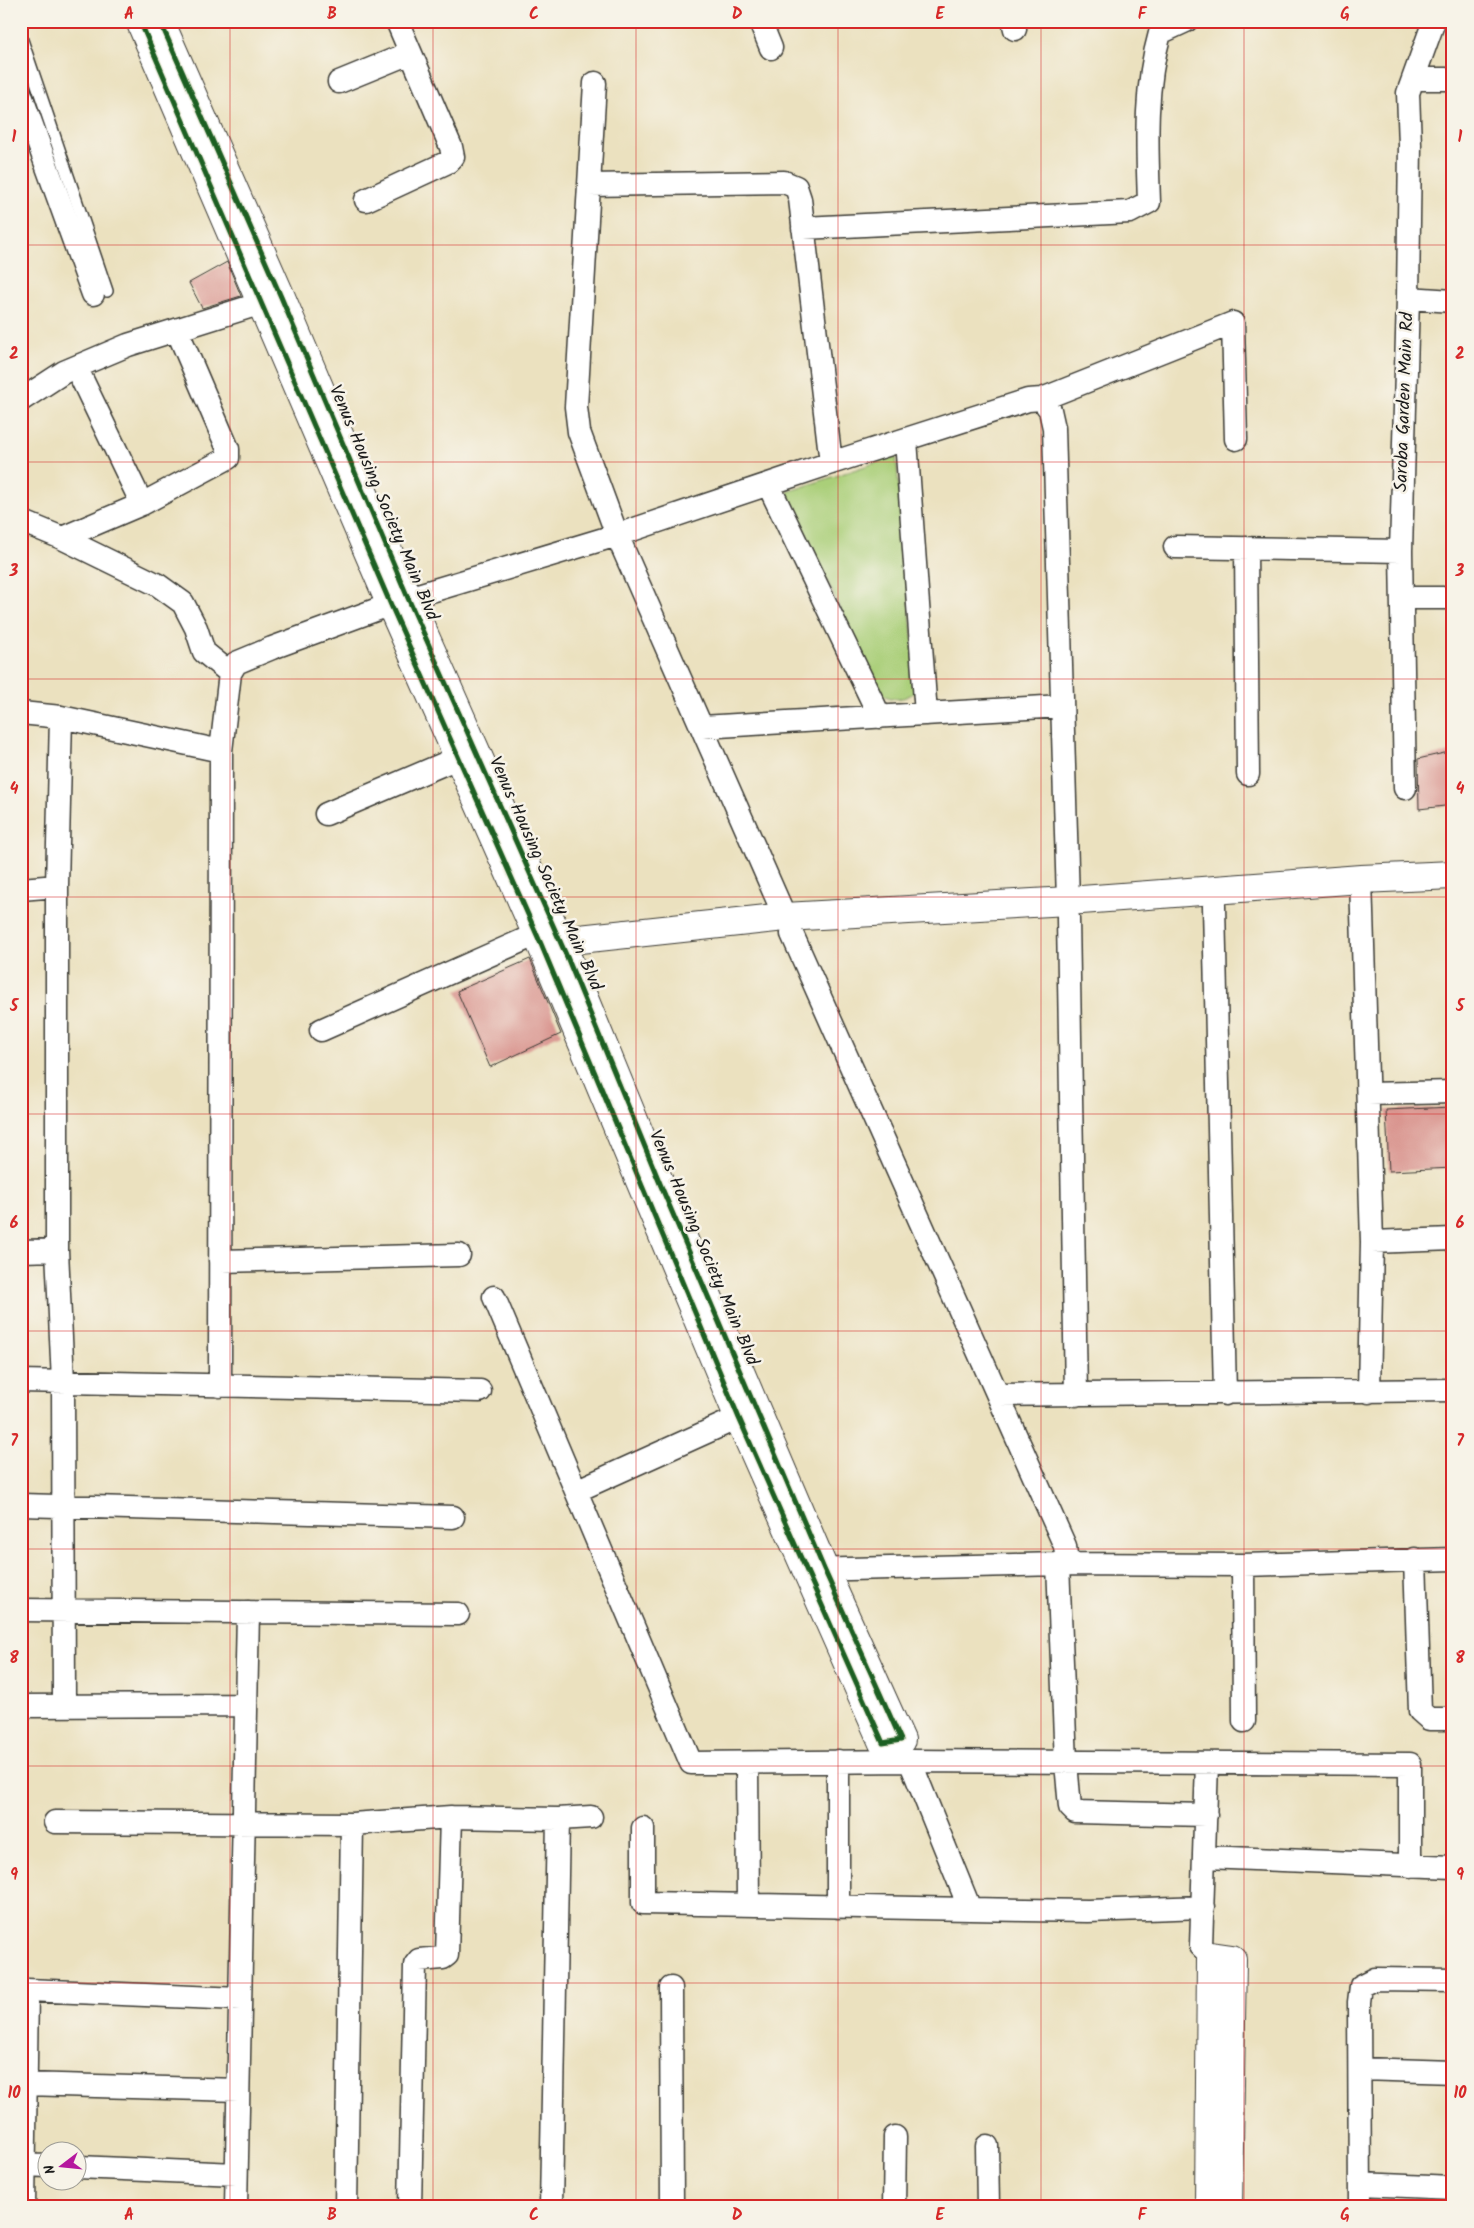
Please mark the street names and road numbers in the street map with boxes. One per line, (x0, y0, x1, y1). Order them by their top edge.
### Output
street label: Saroba Garden Main Rd (1387, 311, 1423, 492)
street label: Venus Housing Society Main Blvd (320, 380, 446, 626)
street label: Venus Housing Society Main Blvd (480, 752, 610, 997)
street label: Venus Housing Society Main Blvd (640, 1125, 766, 1371)

